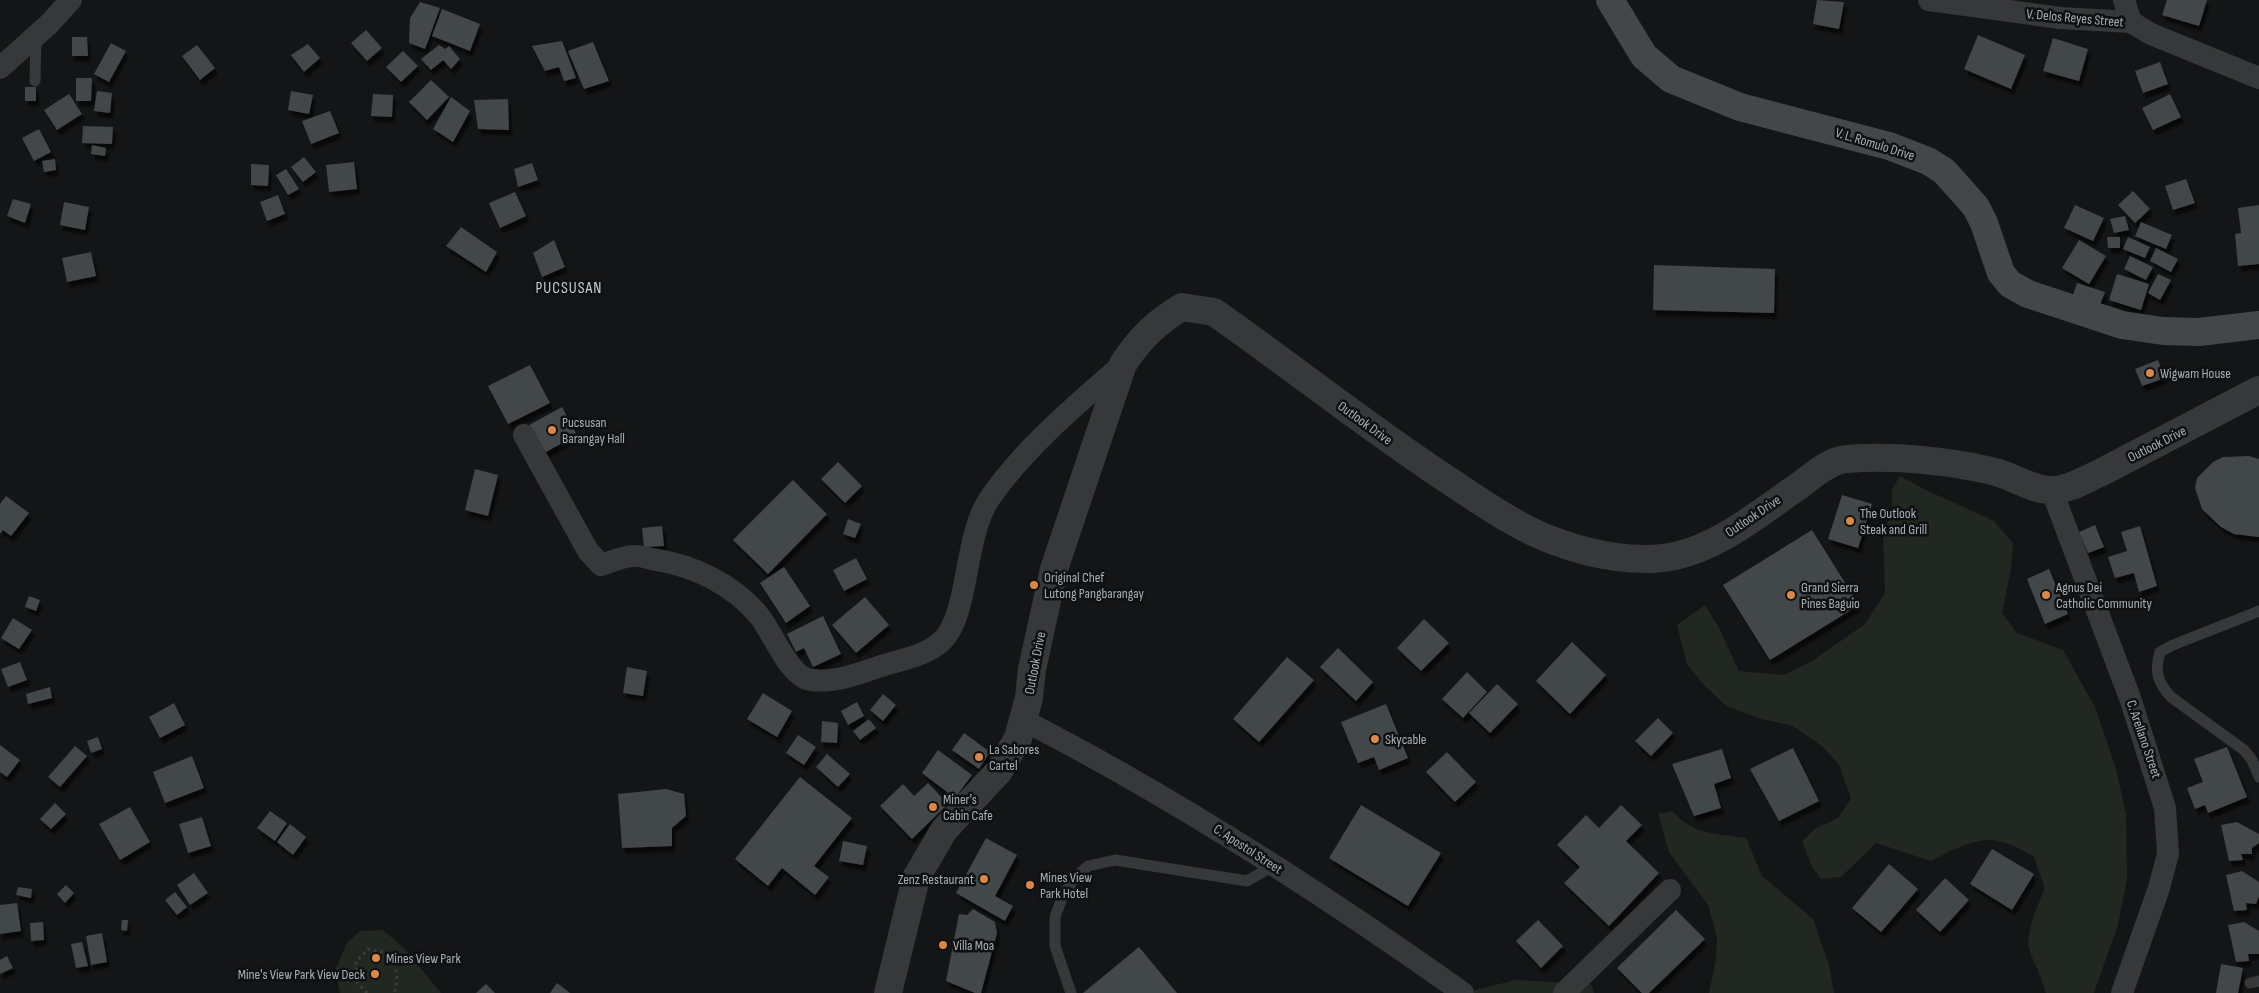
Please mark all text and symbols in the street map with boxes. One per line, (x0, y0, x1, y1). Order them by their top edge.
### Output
street label: V. Delos Reyes Street (2026, 5, 2124, 31)
street label: V. L. Romulo Drive (1833, 124, 1917, 164)
district label: PUCSUSAN (535, 279, 603, 298)
place label: Wigwam House (2160, 365, 2231, 382)
marker: Wigwam House (2144, 367, 2156, 379)
street label: Outlook Drive (1334, 398, 1396, 448)
place label: Pucsusan Barangay Hall (562, 414, 625, 447)
street label: Outlook Drive (2125, 422, 2189, 466)
marker: Pucsusan Barangay Hall (546, 424, 558, 436)
street label: Outlook Drive (1722, 491, 1784, 541)
place label: The Outlook Steak and Grill (1860, 505, 1927, 538)
marker: The Outlook Steak and Grill (1844, 515, 1856, 527)
place label: Original Chef Lutong Pangbarangay (1044, 569, 1145, 602)
marker: Original Chef Lutong Pangbarangay (1028, 579, 1040, 591)
place label: Grand Sierra Pines Baguio (1801, 579, 1860, 612)
place label: Agnus Dei Catholic Community (2055, 579, 2153, 612)
marker: Grand Sierra Pines Baguio (1785, 589, 1797, 601)
marker: Agnus Dei Catholic Community (2040, 589, 2052, 601)
street label: Outlook Drive (1021, 630, 1049, 696)
street label: C. Arellano Street (2123, 698, 2165, 780)
place label: Skycable (1385, 731, 1426, 748)
marker: Skycable (1369, 733, 1381, 745)
place label: La Sabores Cartel (989, 741, 1039, 774)
marker: La Sabores Cartel (973, 751, 985, 763)
place label: Miner's Cabin Cafe (943, 791, 993, 824)
marker: Miner's Cabin Cafe (927, 801, 939, 813)
street label: C. Apostol Street (1210, 820, 1286, 878)
place label: Mines View Park Hotel (1040, 869, 1092, 902)
place label: Zenz Restaurant (898, 871, 974, 888)
marker: Zenz Restaurant (978, 873, 990, 885)
marker: Mines View Park Hotel (1024, 879, 1036, 891)
place label: Villa Moa (953, 937, 994, 954)
marker: Villa Moa (937, 939, 949, 951)
place label: Mines View Park (386, 950, 461, 967)
marker: Mines View Park (370, 952, 382, 964)
place label: Mine's View Park View Deck (238, 966, 366, 983)
marker: Mine's View Park View Deck (369, 968, 381, 980)

